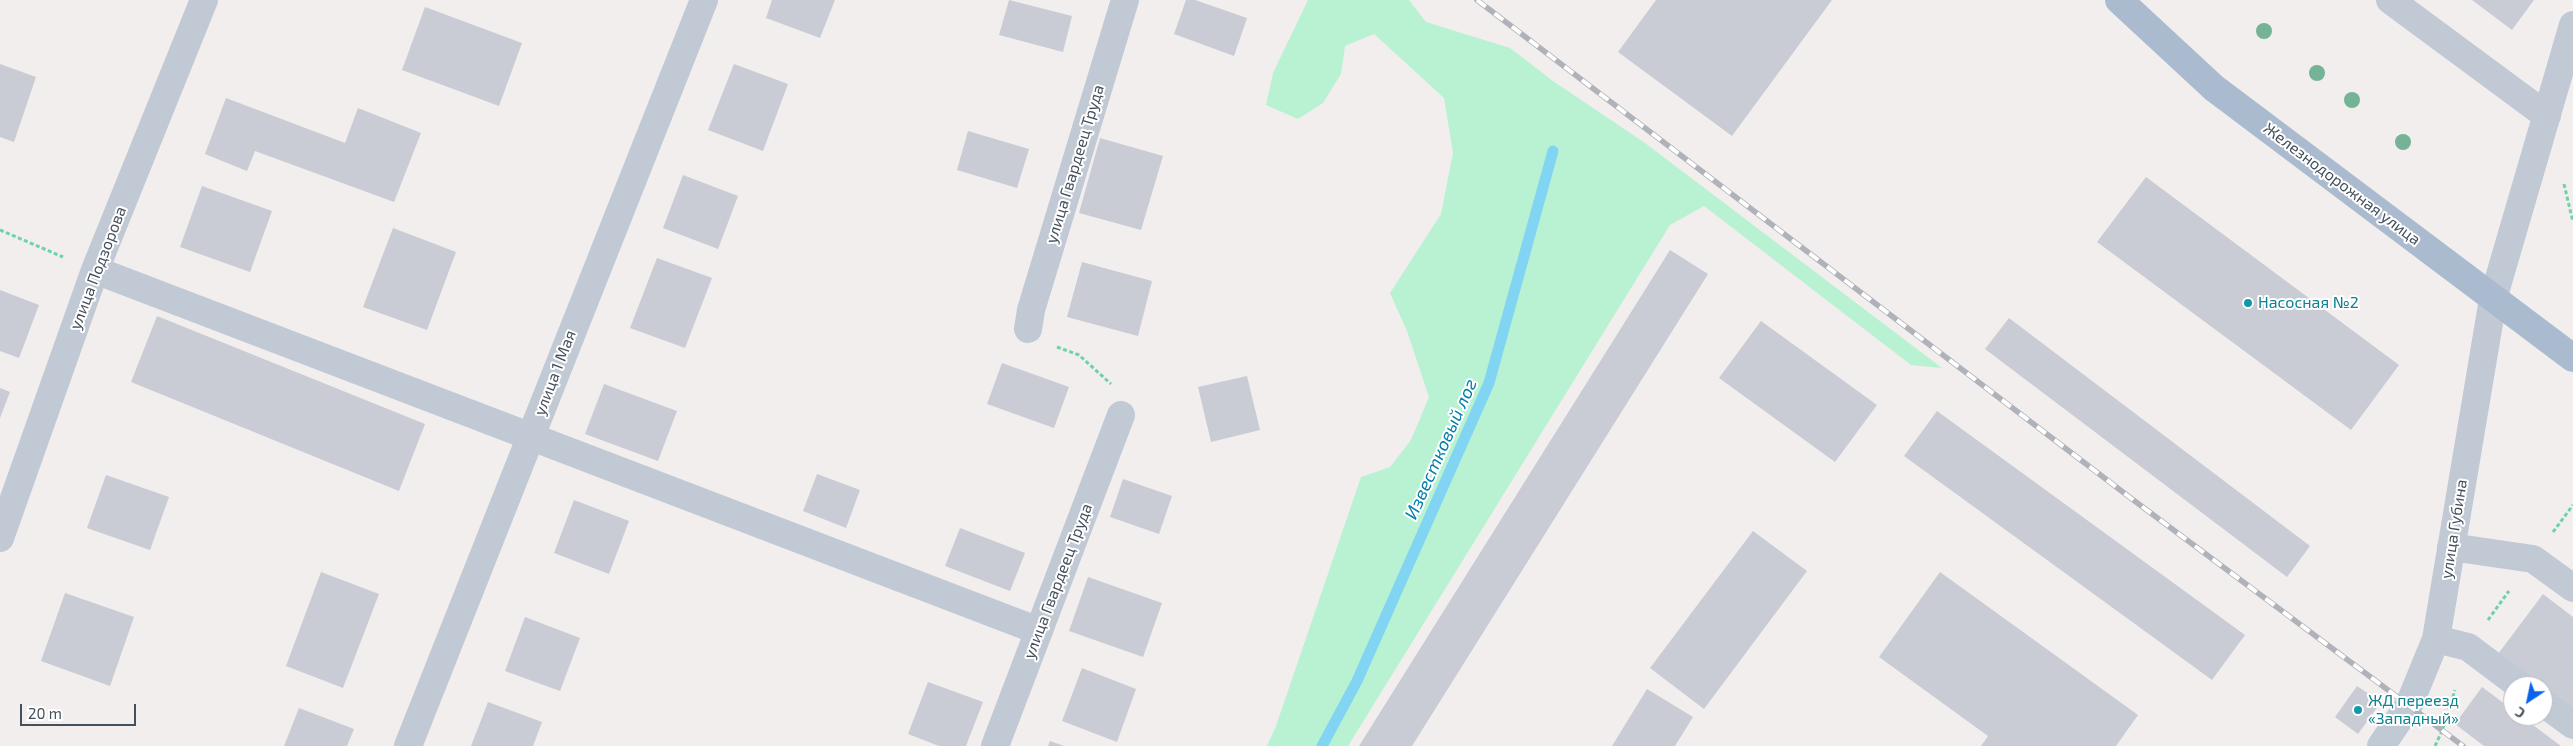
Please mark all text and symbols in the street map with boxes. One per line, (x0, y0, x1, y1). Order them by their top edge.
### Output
street label: улица Гвардеец Труда (1042, 82, 1108, 246)
street label: Железнодорожная улица (2260, 119, 2424, 249)
street label: улица Подзорова (66, 204, 130, 332)
place label: Насосная №2 (2258, 293, 2359, 313)
marker: Насосная №2 (2242, 297, 2254, 309)
street label: улица 1 Мая (530, 328, 580, 418)
water label: Известковый лог (1400, 375, 1482, 523)
street label: улица Губина (2437, 478, 2471, 580)
street label: улица Гвардеец Труда (1019, 501, 1097, 661)
north arrow (2503, 676, 2553, 726)
place label: ЖД переезд «Западный» (2368, 691, 2459, 729)
scale bar (22, 694, 139, 726)
text: 20 m (28, 704, 62, 722)
marker: ЖД переезд «Западный» (2352, 704, 2364, 716)
text: С (2512, 704, 2528, 722)

